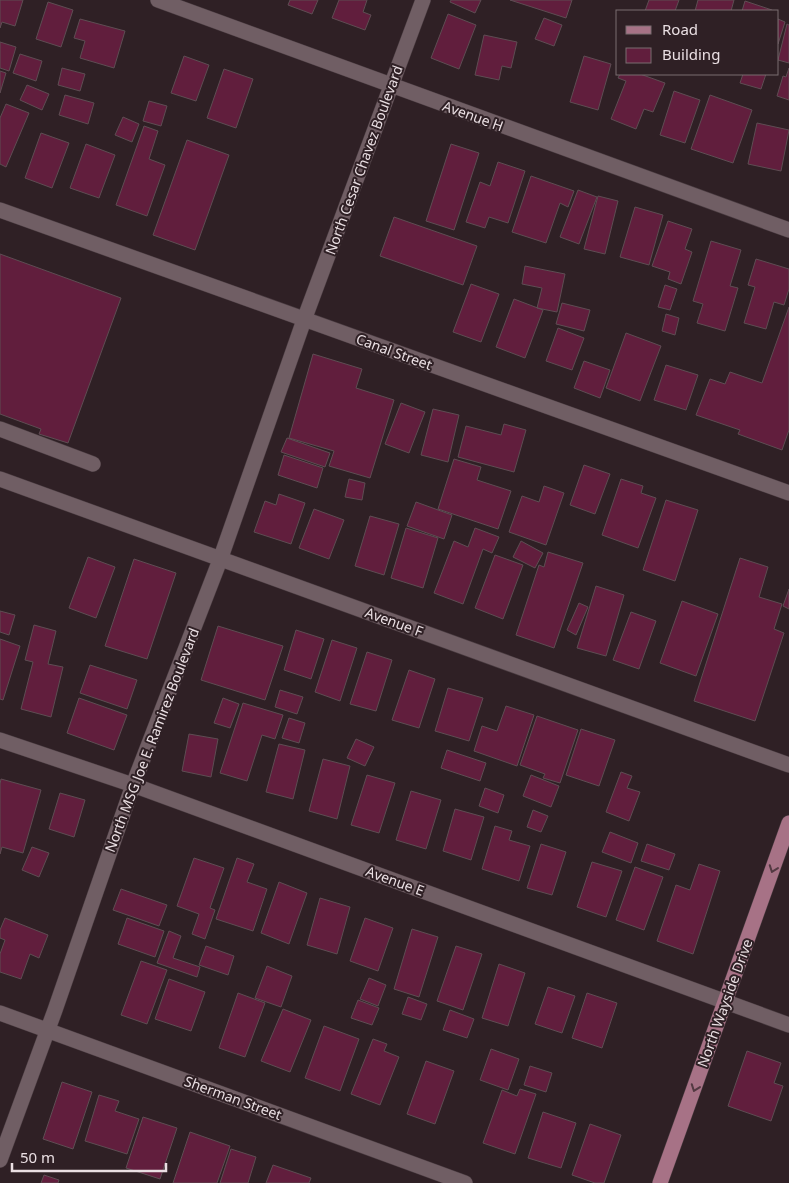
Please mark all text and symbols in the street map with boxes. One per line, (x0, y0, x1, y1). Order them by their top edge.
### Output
legend (616, 10, 779, 75)
text: Road (662, 19, 698, 39)
text: Building (662, 44, 720, 64)
street label: North Cesar Chavez Boulevard (320, 63, 407, 257)
street label: Avenue H (440, 96, 506, 135)
street label: Canal Street (354, 329, 435, 374)
street label: Avenue F (363, 602, 426, 641)
street label: North MSG Joe E. Ramirez Boulevard (100, 625, 203, 855)
street label: Avenue E (363, 861, 427, 900)
one-way arrow (769, 864, 779, 872)
street label: North Wayside Drive (693, 936, 757, 1070)
street label: Sherman Street (182, 1071, 285, 1124)
one-way arrow (691, 1083, 701, 1091)
scale bar (12, 1140, 166, 1172)
text: 50 m (20, 1147, 55, 1167)

